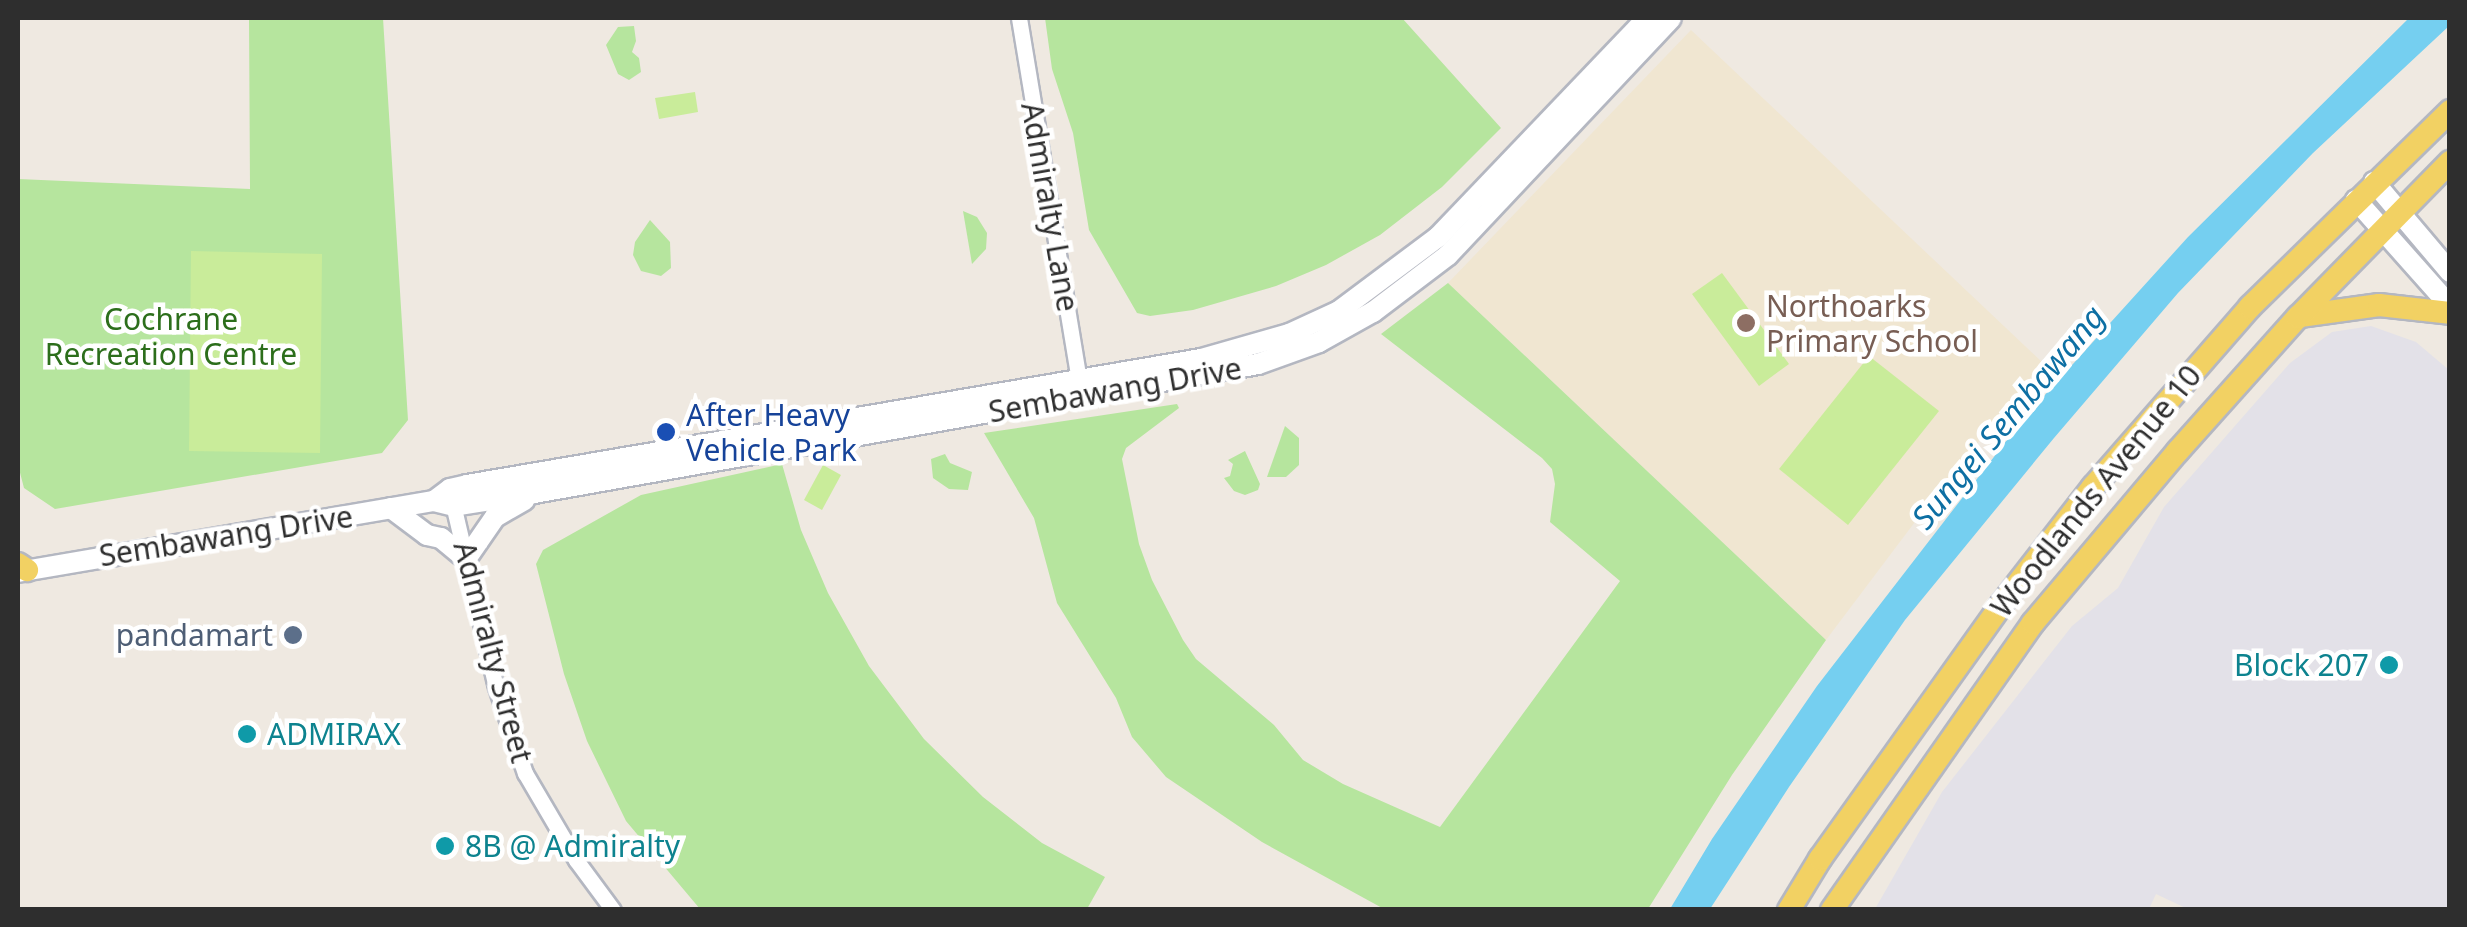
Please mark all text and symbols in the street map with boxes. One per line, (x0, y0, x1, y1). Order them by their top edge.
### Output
street label: Admiralty Lane (1014, 100, 1086, 314)
place label: Northoarks Primary School (1766, 288, 1978, 358)
water label: Sungei Sembawang (1903, 298, 2113, 536)
park label: Cochrane Recreation Centre (45, 301, 297, 372)
marker: Northoarks Primary School (1735, 312, 1757, 334)
street label: Sembawang Drive (986, 350, 1244, 430)
street label: Woodlands Avenue 10 (1983, 358, 2209, 624)
place label: After Heavy Vehicle Park (686, 397, 857, 468)
marker: After Heavy Vehicle Park (655, 421, 677, 443)
street label: Sembawang Drive (97, 498, 355, 574)
street label: Admiralty Street (446, 537, 540, 767)
place label: pandamart (116, 617, 273, 653)
marker: pandamart (282, 624, 304, 646)
place label: Block 207 (2234, 647, 2369, 683)
marker: Block 207 (2378, 654, 2400, 676)
place label: ADMIRAX (267, 716, 401, 752)
marker: ADMIRAX (236, 723, 258, 745)
place label: 8B @ Admiralty (465, 828, 680, 864)
marker: 8B @ Admiralty (434, 835, 456, 857)

